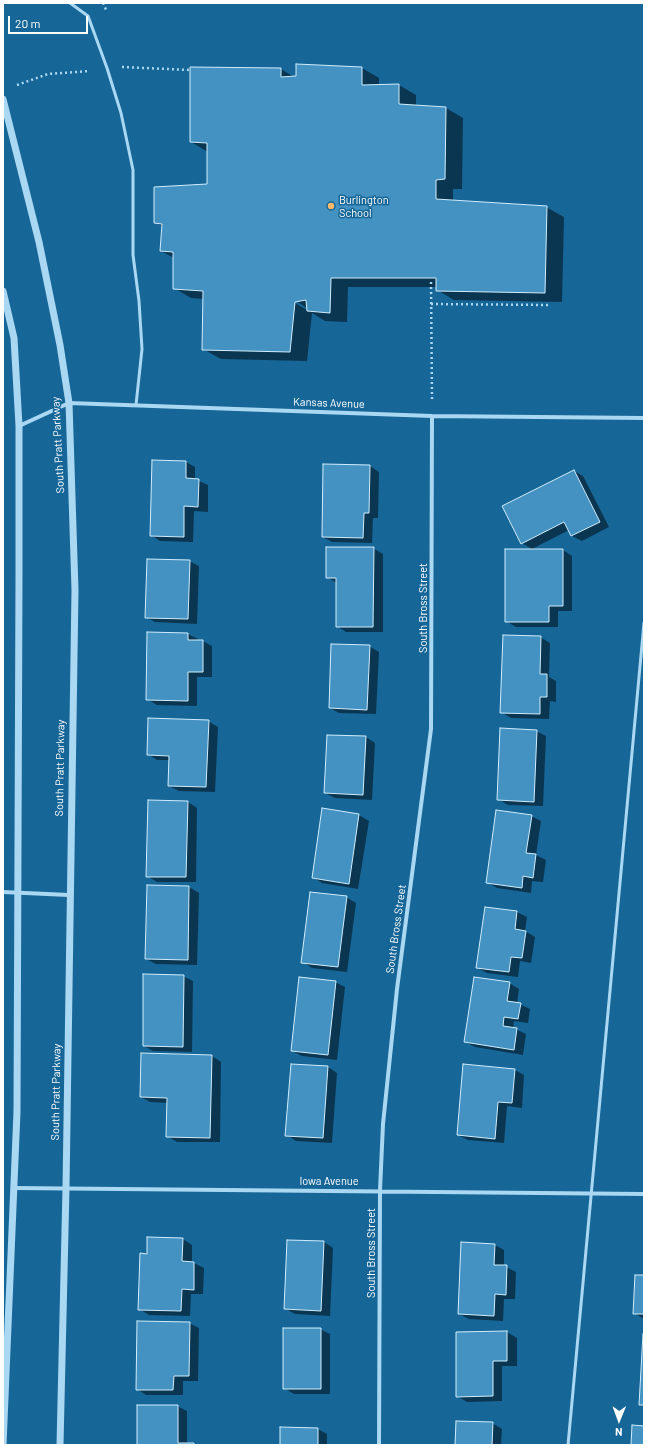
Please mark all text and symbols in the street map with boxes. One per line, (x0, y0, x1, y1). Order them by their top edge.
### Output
scale bar (10, 8, 90, 34)
text: 20 m (15, 16, 41, 30)
place label: Burlington School (339, 193, 389, 219)
marker: Burlington School (326, 201, 336, 211)
street label: Kansas Avenue (293, 395, 365, 411)
street label: South Pratt Parkway (49, 396, 67, 494)
street label: South Bross Street (416, 563, 430, 653)
street label: South Pratt Parkway (53, 720, 67, 816)
street label: South Bross Street (383, 884, 409, 974)
street label: South Pratt Parkway (49, 1044, 63, 1140)
street label: Iowa Avenue (299, 1174, 359, 1188)
street label: South Bross Street (364, 1208, 378, 1298)
north arrow (599, 1400, 639, 1440)
text: N (615, 1426, 623, 1439)

